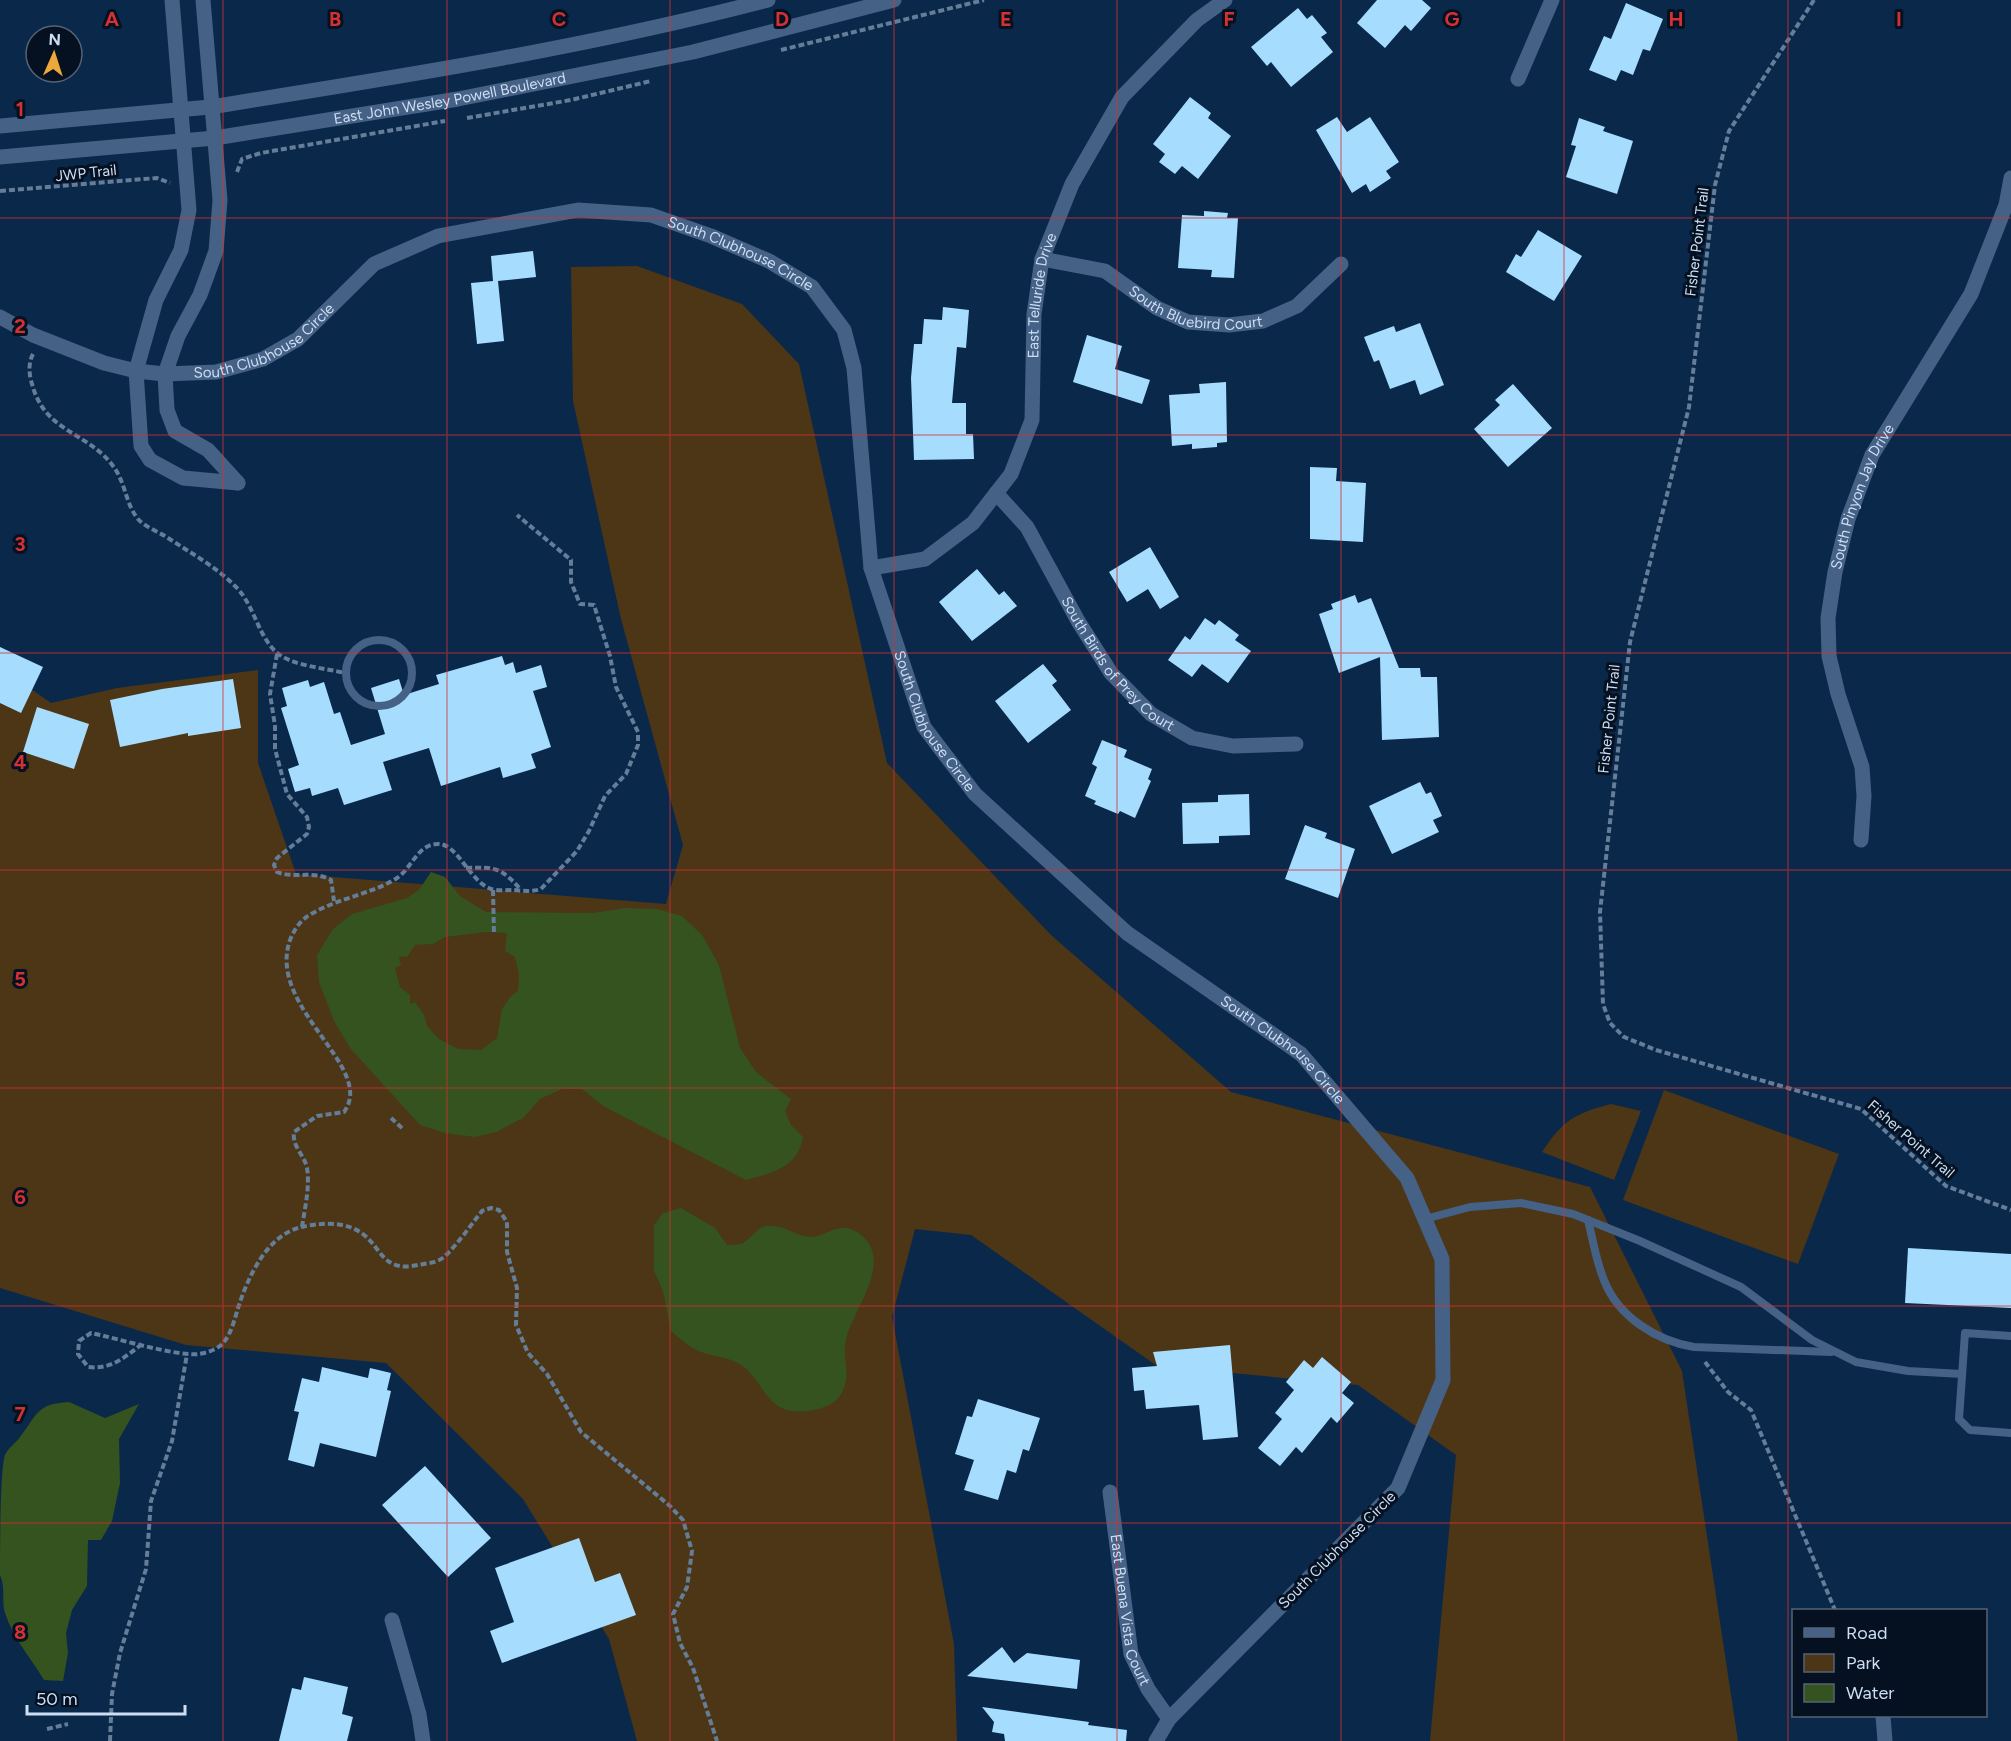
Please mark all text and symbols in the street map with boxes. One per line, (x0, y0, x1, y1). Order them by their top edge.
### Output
text: A (105, 7, 120, 31)
text: B (329, 7, 341, 31)
text: C (552, 7, 566, 31)
text: D (775, 7, 789, 31)
text: E (1000, 7, 1012, 31)
text: F (1223, 7, 1235, 31)
text: G (1445, 7, 1460, 31)
text: H (1669, 7, 1684, 31)
text: I (1896, 7, 1902, 31)
north arrow (24, 24, 84, 84)
text: N (48, 30, 61, 49)
street label: East John Wesley Powell Boulevard (332, 69, 567, 128)
text: 1 (16, 97, 24, 121)
street label: JWP Trail (54, 161, 118, 185)
street label: Fisher Point Trail (1681, 187, 1713, 297)
street label: South Clubhouse Circle (665, 213, 817, 295)
street label: East Telluride Drive (1024, 230, 1061, 359)
street label: South Bluebird Court (1125, 282, 1264, 335)
street label: South Clubhouse Circle (193, 299, 338, 382)
text: 2 (14, 314, 26, 338)
street label: South Pinyon Jay Drive (1827, 421, 1898, 571)
text: 3 (14, 532, 26, 556)
street label: South Birds of Prey Court (1057, 593, 1178, 735)
street label: South Clubhouse Circle (890, 648, 979, 795)
street label: Fisher Point Trail (1594, 664, 1624, 774)
text: 4 (14, 750, 27, 774)
text: 5 (14, 967, 26, 991)
street label: South Clubhouse Circle (1217, 992, 1349, 1108)
street label: Fisher Point Trail (1864, 1096, 1958, 1182)
text: 6 (14, 1185, 26, 1209)
text: 7 (14, 1402, 26, 1426)
street label: South Clubhouse Circle (1275, 1488, 1399, 1612)
street label: East Buena Vista Court (1107, 1533, 1154, 1689)
legend (1792, 1609, 1987, 1717)
text: 8 (14, 1620, 26, 1644)
text: Road (1846, 1622, 1887, 1644)
text: Park (1846, 1652, 1881, 1674)
scale bar (27, 1678, 184, 1716)
text: Water (1846, 1682, 1894, 1704)
text: 50 m (36, 1688, 78, 1710)

